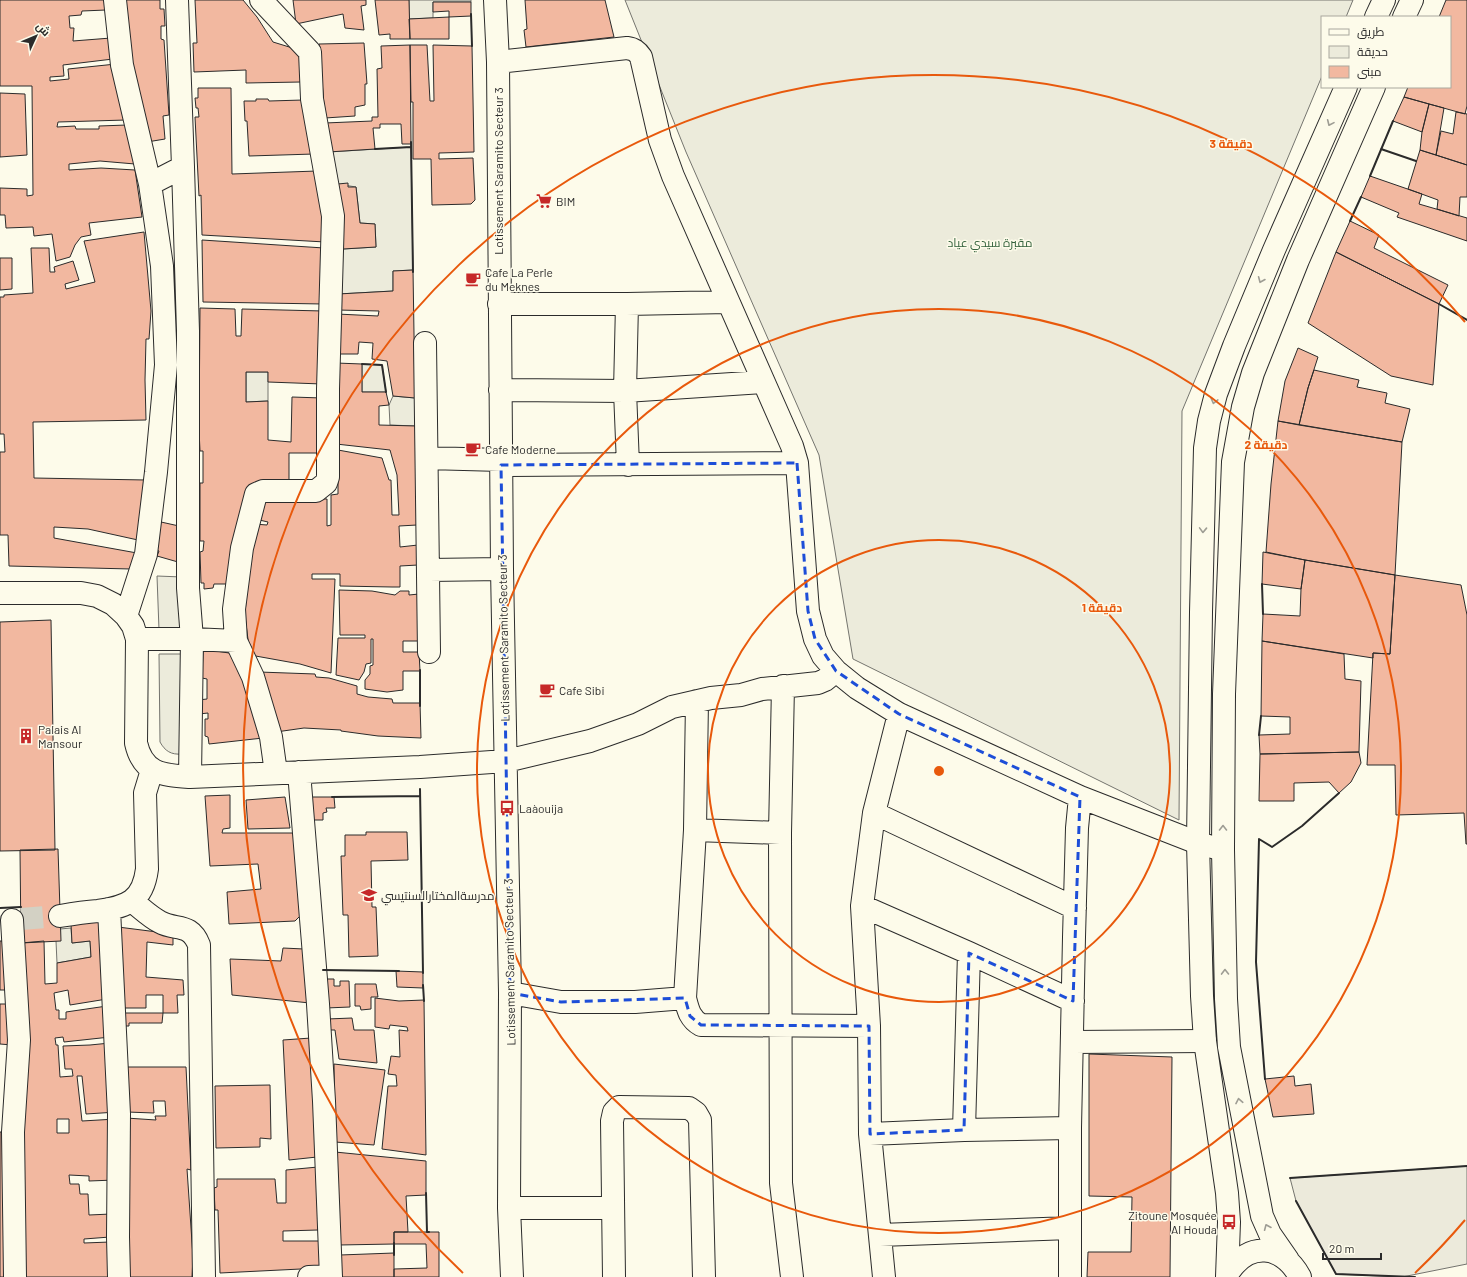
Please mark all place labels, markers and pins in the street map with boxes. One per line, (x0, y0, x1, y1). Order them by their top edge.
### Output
supermarket icon: BIM (535, 192, 553, 210)
place label: BIM (556, 194, 575, 208)
place label: Cafe La Perle du Meknes (485, 265, 553, 293)
cafe icon: Cafe La Perle du Meknes (464, 270, 482, 288)
cafe icon: Cafe Moderne (464, 440, 482, 458)
place label: Cafe Moderne (485, 442, 556, 456)
cafe icon: Cafe Sibi (538, 681, 556, 699)
place label: Cafe Sibi (559, 683, 604, 697)
place label: Palais Al Mansour (38, 722, 83, 750)
building icon: Palais Al Mansour (17, 727, 35, 745)
centre of rings (932, 764, 946, 778)
bus stop icon: Laàouija (498, 799, 516, 817)
place label: Laàouija (519, 801, 563, 815)
school or university icon: مدرسةالمختارالسنتيسي (360, 886, 378, 904)
place label: مدرسةالمختارالسنتيسي (381, 888, 494, 906)
place label: Zitoune Mosquée Al Houda (1128, 1208, 1217, 1236)
bus stop icon: Zitoune Mosquée Al Houda (1220, 1213, 1238, 1231)

